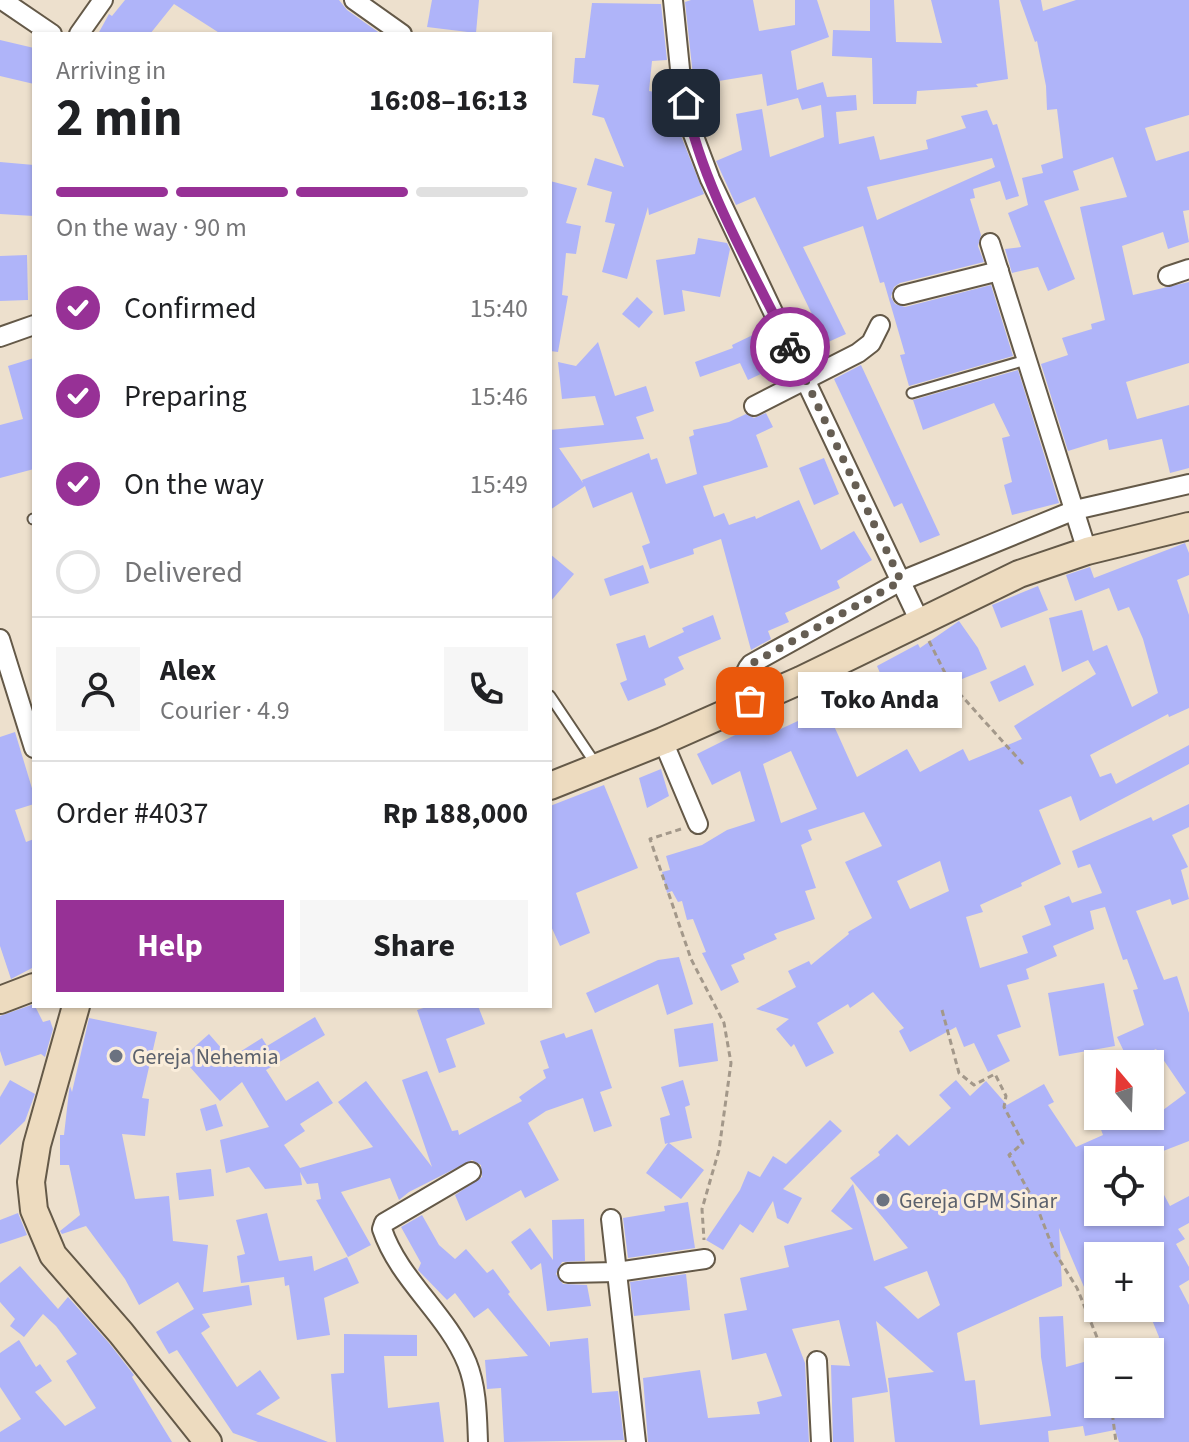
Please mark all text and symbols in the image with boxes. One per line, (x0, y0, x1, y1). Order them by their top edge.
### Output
text: Arriving in (56, 52, 166, 89)
pin (652, 69, 720, 137)
text: 16:08–16:13 (369, 79, 528, 122)
icon: home (664, 81, 708, 125)
text: 2 min (56, 82, 183, 156)
text: On the way · 90 m (56, 209, 247, 246)
icon: check (56, 286, 100, 330)
text: Confirmed (124, 287, 257, 330)
text: 15:40 (470, 290, 528, 327)
courier (750, 307, 830, 387)
icon: bike (768, 325, 812, 369)
icon: check (56, 374, 100, 418)
text: Preparing (124, 375, 247, 418)
text: 15:46 (470, 378, 528, 415)
icon: check (56, 462, 100, 506)
text: On the way (124, 463, 264, 506)
text: 15:49 (470, 466, 528, 503)
text: Delivered (124, 551, 243, 594)
button: person (56, 647, 140, 731)
button: phone (444, 647, 528, 731)
text: Alex (160, 649, 216, 692)
pin (716, 667, 784, 735)
callout: Toko Anda (798, 673, 962, 729)
icon: bag (728, 679, 772, 723)
text: Toko Anda (821, 681, 939, 718)
text: Courier · 4.9 (160, 692, 290, 729)
text: Order #4037 (56, 792, 209, 835)
text: Rp 188,000 (382, 792, 528, 835)
button: Help (56, 900, 284, 992)
button: Share (300, 900, 528, 992)
place label: Gereja Nehemia (132, 1041, 279, 1073)
marker: Gereja Nehemia (107, 1047, 125, 1065)
north arrow (1084, 1050, 1164, 1130)
map controls (1084, 1050, 1164, 1418)
button: locate (1084, 1146, 1164, 1226)
place label: Gereja GPM Sinar (899, 1185, 1057, 1217)
marker: Gereja GPM Sinar (874, 1191, 892, 1209)
button: + (1084, 1242, 1164, 1322)
button: − (1084, 1338, 1164, 1418)

